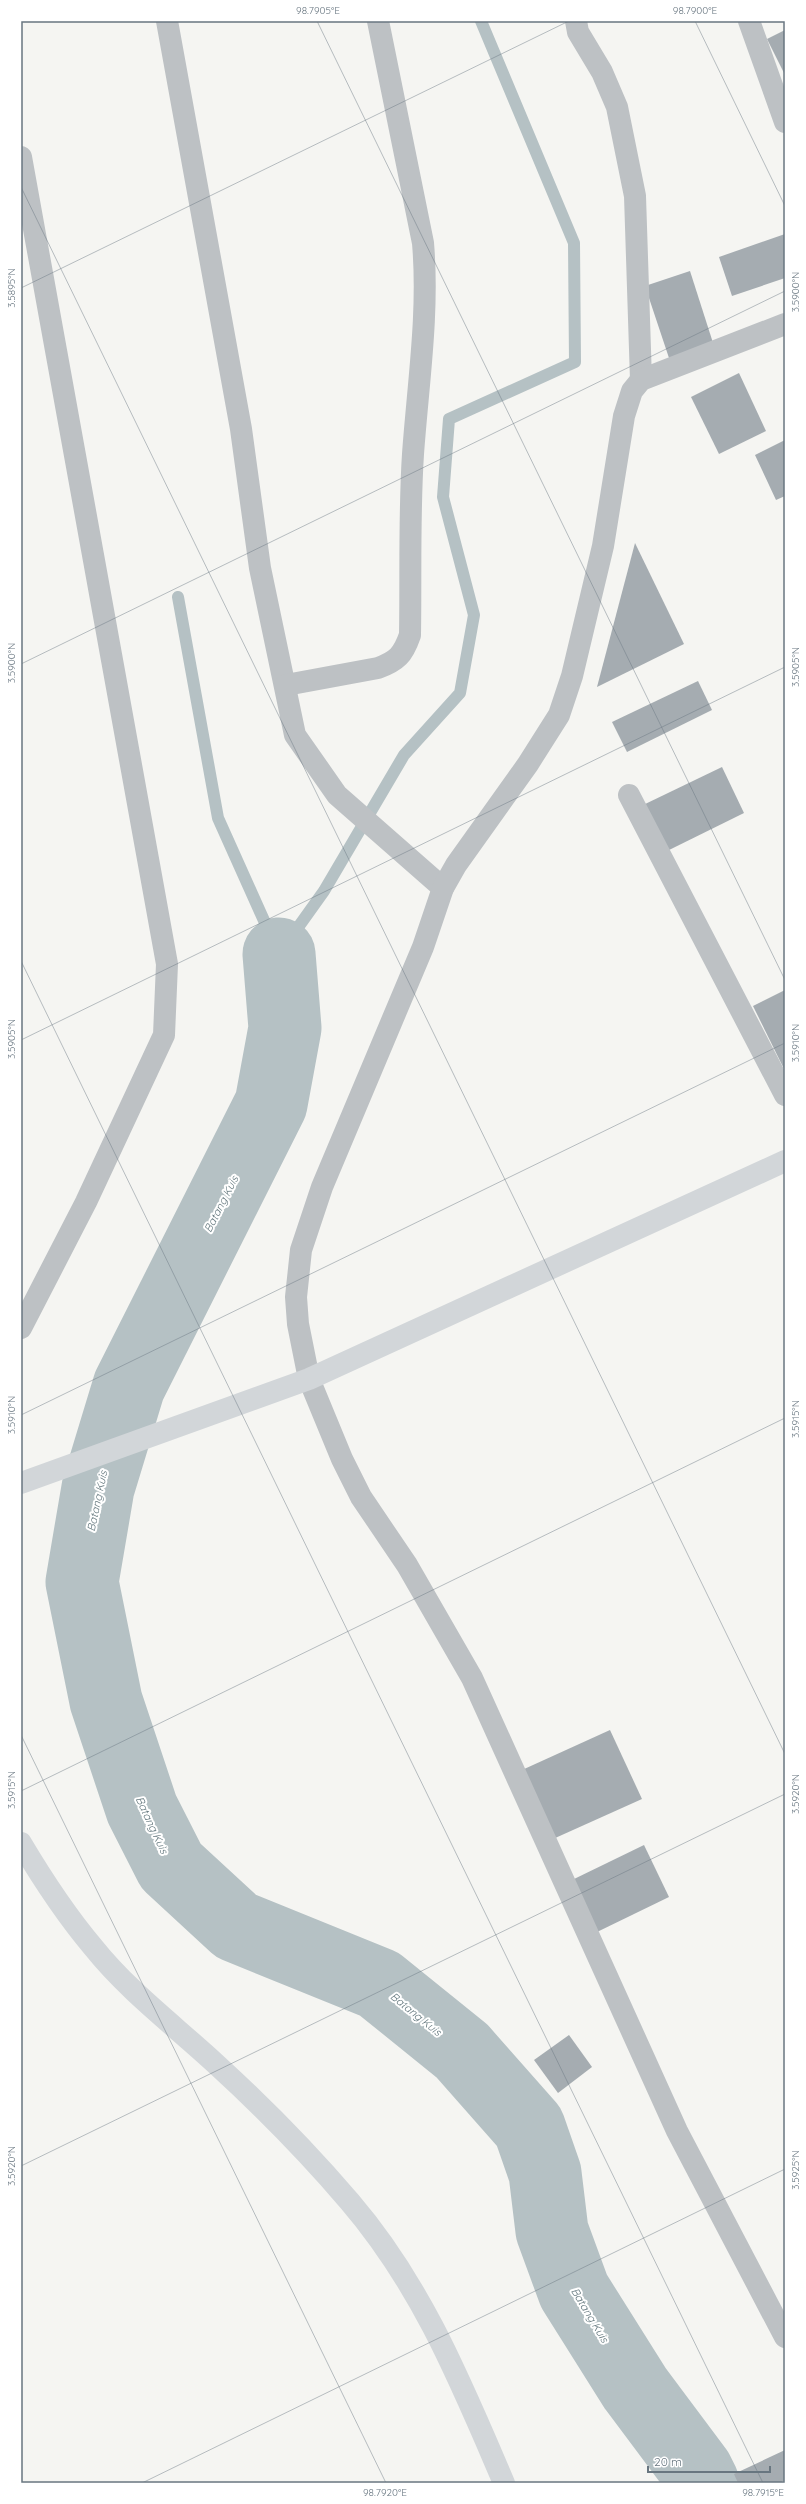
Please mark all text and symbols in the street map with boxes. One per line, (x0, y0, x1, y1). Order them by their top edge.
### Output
text: 98.7905°E (296, 4, 340, 17)
text: 98.7900°E (673, 4, 718, 17)
text: 3.5895°N (5, 268, 18, 308)
text: 3.5900°N (789, 272, 802, 312)
text: 3.5900°N (5, 643, 18, 683)
text: 3.5905°N (789, 647, 802, 687)
text: 3.5905°N (5, 1019, 18, 1059)
text: 3.5910°N (789, 1024, 802, 1062)
water label: Batang Kuis (201, 1173, 242, 1235)
text: 3.5910°N (5, 1396, 18, 1434)
text: 3.5915°N (789, 1400, 802, 1438)
water label: Batang Kuis (84, 1469, 110, 1533)
text: 3.5915°N (5, 1771, 18, 1809)
text: 3.5920°N (789, 1774, 802, 1814)
water label: Batang Kuis (133, 1794, 172, 1857)
water label: Batang Kuis (388, 1989, 445, 2039)
text: 3.5920°N (5, 2146, 18, 2186)
text: 3.5925°N (789, 2150, 802, 2190)
water label: Batang Kuis (568, 2285, 612, 2346)
scale bar (648, 2448, 770, 2474)
text: 20 m (654, 2454, 682, 2469)
text: 98.7920°E (363, 2486, 407, 2499)
text: 98.7915°E (742, 2486, 784, 2499)

